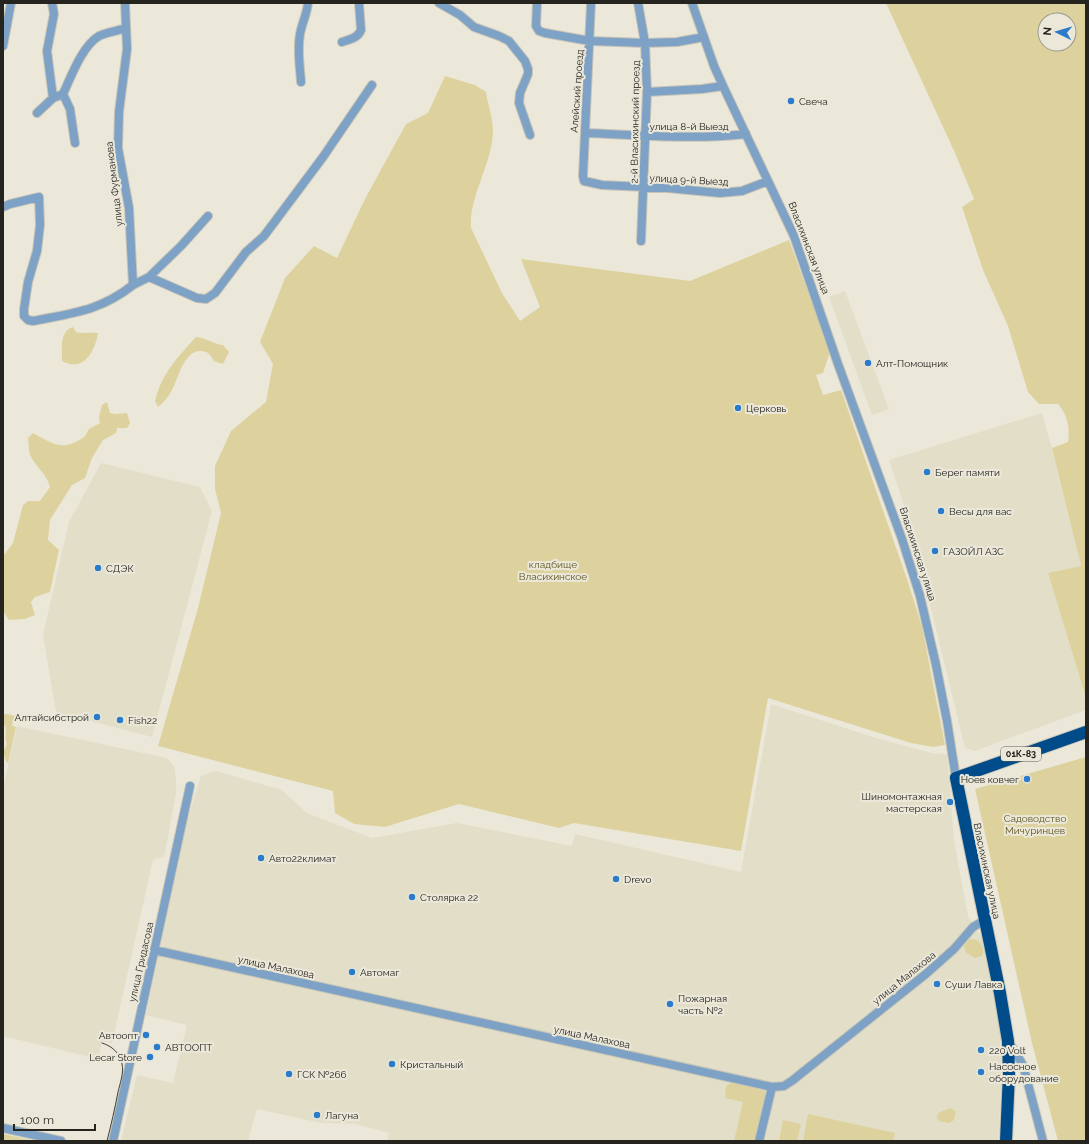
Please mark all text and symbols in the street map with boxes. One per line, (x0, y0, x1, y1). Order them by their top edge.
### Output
north arrow (1037, 12, 1077, 52)
text: N (1041, 26, 1054, 36)
street label: Алейский проезд (569, 49, 585, 133)
street label: 2-й Власихинский проезд (628, 60, 642, 184)
marker: Свеча (786, 96, 796, 106)
place label: Свеча (799, 96, 828, 107)
street label: улица 8-й Выезд (649, 121, 729, 132)
street label: улица Фурманова (103, 141, 125, 227)
street label: улица 9-й Выезд (649, 172, 729, 188)
street label: Власихинская улица (786, 200, 832, 296)
marker: Алт-Помощник (863, 358, 873, 368)
place label: Алт-Помощник (876, 358, 948, 369)
marker: Церковь (733, 403, 743, 413)
place label: Церковь (746, 403, 787, 414)
marker: Берег памяти (922, 467, 932, 477)
place label: Берег памяти (935, 467, 1000, 478)
street label: Власихинская улица (898, 506, 938, 602)
marker: Весы для вас (936, 506, 946, 516)
place label: Весы для вас (949, 506, 1012, 517)
marker: ГАЗОЙЛ АЗС (930, 546, 940, 556)
place label: ГАЗОЙЛ АЗС (943, 546, 1004, 557)
park label: кладбище Власихинское (519, 559, 587, 582)
marker: СДЭК (93, 563, 103, 573)
place label: СДЭК (106, 563, 134, 574)
place label: Алтайсибстрой (15, 712, 89, 723)
marker: Алтайсибстрой (92, 712, 102, 722)
marker: Fish22 (115, 715, 125, 725)
place label: Fish22 (128, 715, 157, 726)
road number: 01К-83 (1001, 747, 1041, 761)
place label: Ноев ковчег (961, 774, 1019, 785)
marker: Ноев ковчег (1022, 774, 1032, 784)
place label: Шиномонтажная мастерская (861, 791, 942, 814)
marker: Шиномонтажная мастерская (945, 797, 955, 807)
park label: Садоводство Мичуринцев (1004, 813, 1066, 836)
street label: Власихинская улица (971, 822, 1003, 920)
marker: Авто22климат (256, 853, 266, 863)
place label: Авто22климат (269, 853, 336, 864)
marker: Drevo (611, 874, 621, 884)
place label: Drevo (624, 874, 651, 885)
marker: Столярка 22 (407, 892, 417, 902)
place label: Столярка 22 (420, 892, 478, 903)
street label: улица Гридасова (126, 921, 156, 1003)
street label: улица Малахова (870, 949, 938, 1007)
street label: улица Малахова (237, 954, 315, 980)
marker: Автомаг (347, 967, 357, 977)
place label: Автомаг (360, 967, 399, 978)
marker: Суши Лавка (932, 979, 942, 989)
place label: Суши Лавка (945, 979, 1002, 990)
place label: Пожарная часть №2 (678, 993, 727, 1016)
marker: Пожарная часть №2 (665, 999, 675, 1009)
street label: улица Малахова (553, 1024, 631, 1050)
place label: Автоопт (99, 1030, 138, 1041)
marker: Автоопт (141, 1030, 151, 1040)
marker: АВТООПТ (152, 1042, 162, 1052)
place label: АВТООПТ (165, 1042, 212, 1053)
marker: 220 Volt (976, 1045, 986, 1055)
place label: 220 Volt (989, 1045, 1027, 1056)
place label: Lecar Store (89, 1052, 142, 1063)
marker: Lecar Store (145, 1052, 155, 1062)
marker: Кристальный (387, 1059, 397, 1069)
place label: Кристальный (400, 1059, 463, 1070)
place label: Насосное оборудование (989, 1061, 1059, 1084)
marker: Насосное оборудование (976, 1067, 986, 1077)
marker: ГСК №266 (284, 1069, 294, 1079)
place label: ГСК №266 (297, 1069, 346, 1080)
scale bar (14, 1106, 95, 1132)
marker: Лагуна (312, 1110, 322, 1120)
place label: Лагуна (325, 1110, 358, 1121)
text: 100 m (20, 1113, 54, 1127)

